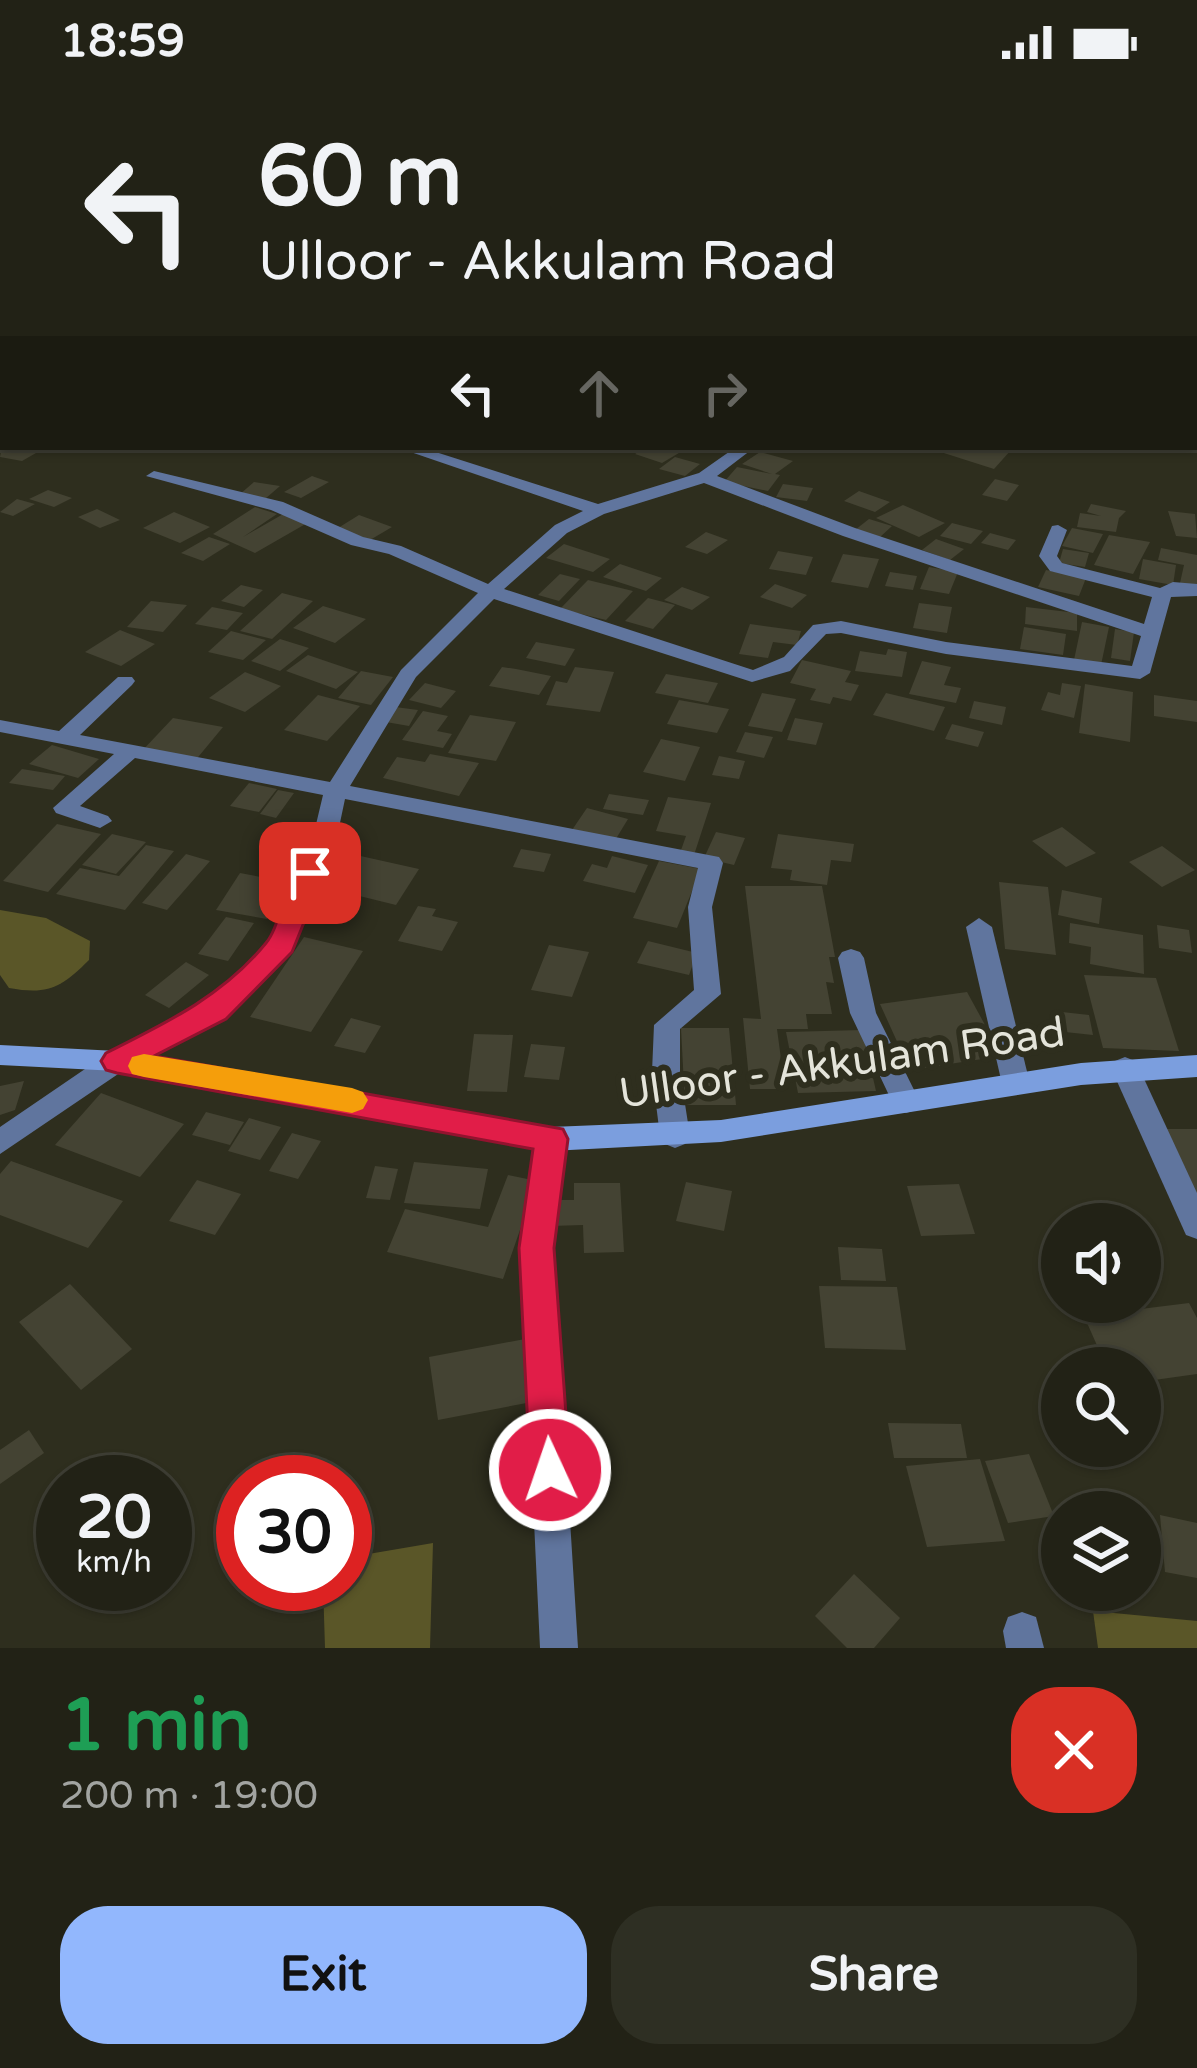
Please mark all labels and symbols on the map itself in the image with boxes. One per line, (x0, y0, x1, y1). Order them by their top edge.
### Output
pin (259, 822, 361, 924)
street label: Ulloor - Akkulam Road (616, 1006, 1068, 1120)
position arrow (487, 1407, 613, 1533)
speed limit sign: 30 (216, 1455, 372, 1611)

